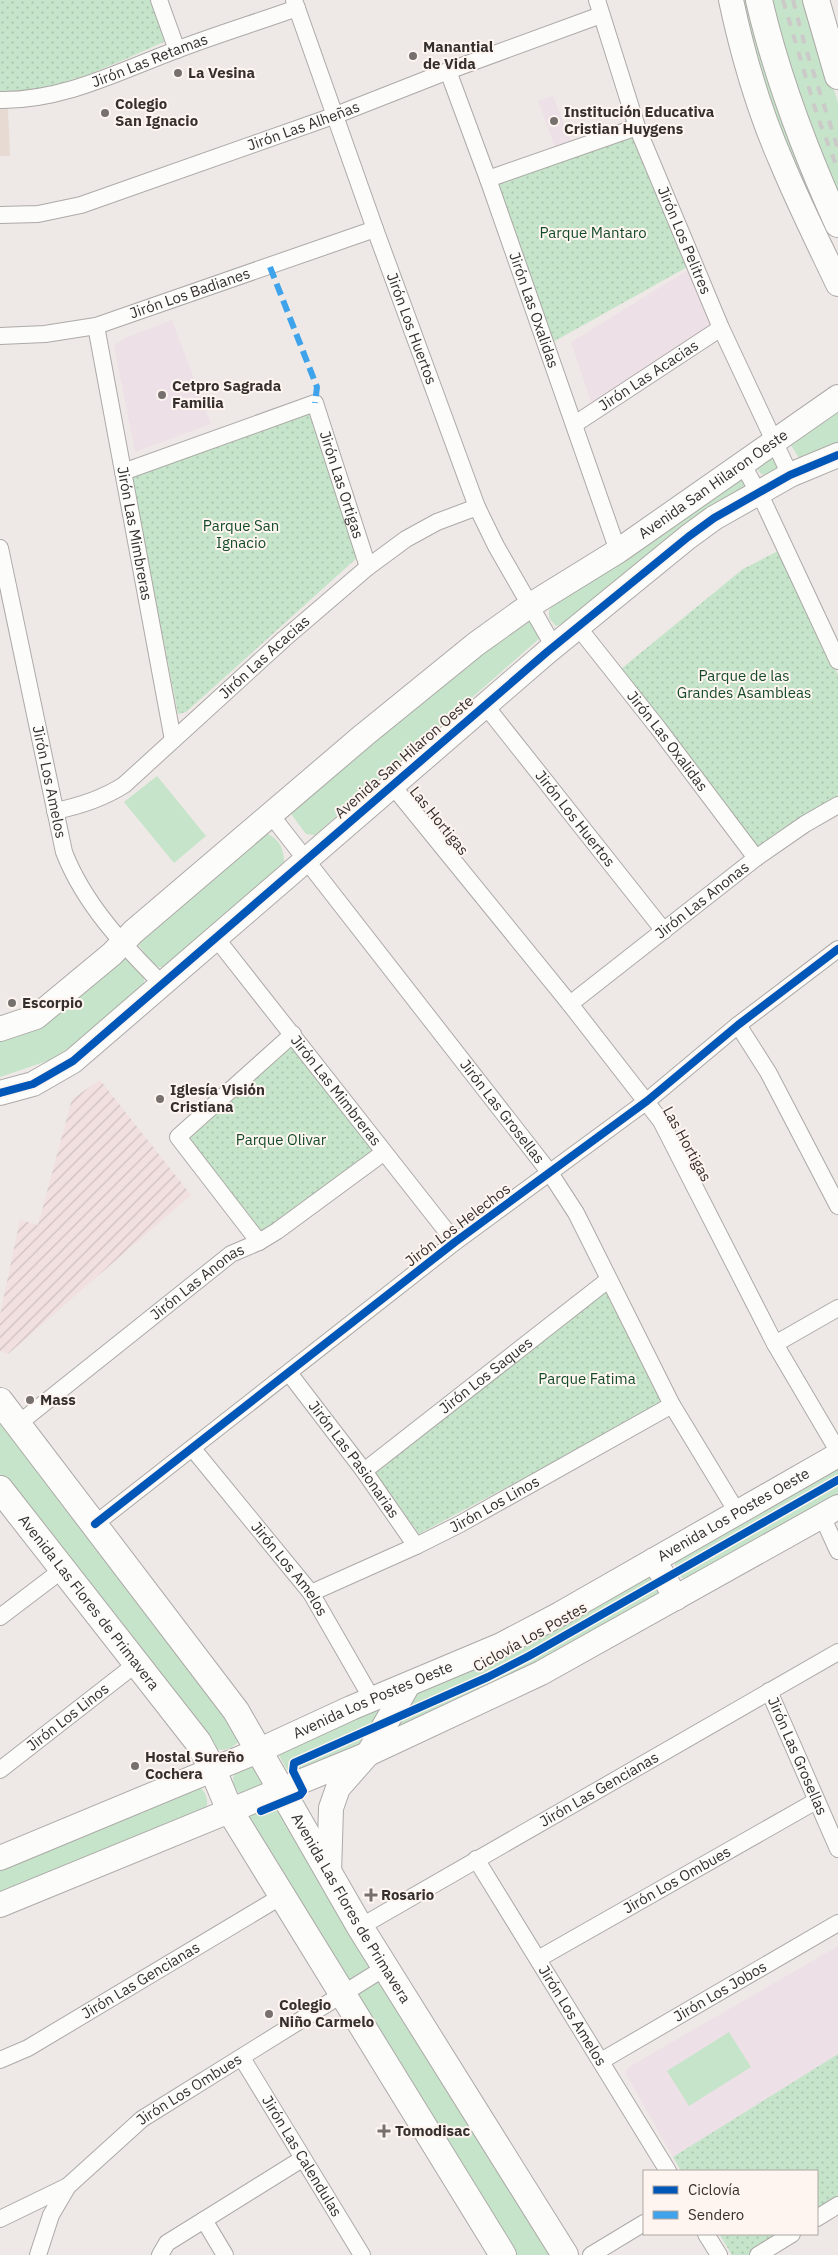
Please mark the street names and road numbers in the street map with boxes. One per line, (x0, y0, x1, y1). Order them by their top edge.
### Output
street label: Jirón Las Retamas (89, 29, 210, 91)
street label: Jirón Las Alheñas (245, 97, 362, 155)
street label: Jirón Los Pelitres (654, 183, 716, 297)
street label: Jirón Las Oxalidas (505, 249, 563, 371)
street label: Jirón Los Badianes (127, 263, 252, 323)
street label: Jirón Los Huertos (383, 270, 441, 387)
street label: Jirón Las Acacias (595, 336, 702, 415)
street label: Avenida San Hilaron Oeste (634, 425, 791, 543)
street label: Jirón Las Ortigas (316, 428, 368, 541)
street label: Jirón Las Mimbreras (113, 465, 157, 602)
street label: Jirón Las Acacias (215, 611, 313, 703)
street label: Jirón Las Oxalidas (623, 687, 712, 795)
street label: Avenida San Hilaron Oeste (330, 691, 477, 822)
street label: Jirón Los Amelos (29, 724, 71, 840)
street label: Jirón Los Huertos (531, 766, 619, 870)
street label: Las Hortigas (406, 782, 473, 859)
street label: Jirón Las Anonas (651, 857, 753, 943)
street label: Jirón Las Mimbreras (287, 1031, 386, 1150)
street label: Jirón Las Grosellas (456, 1055, 549, 1167)
street label: Las Hortigas (659, 1103, 716, 1185)
street label: Jirón Los Helechos (401, 1179, 514, 1270)
street label: Jirón Las Anonas (146, 1239, 247, 1324)
street label: Jirón Los Saques (435, 1333, 536, 1418)
street label: Jirón Las Pasionarias (305, 1397, 404, 1522)
street label: Avenida Los Postes Oeste (654, 1463, 813, 1565)
street label: Jirón Los Linos (447, 1471, 542, 1537)
street label: Avenida Las Flores de Primavera (14, 1510, 164, 1694)
street label: Jirón Los Amelos (247, 1517, 332, 1619)
street label: Ciclovía Los Postes (469, 1597, 590, 1676)
street label: Avenida Los Postes Oeste (290, 1656, 455, 1743)
street label: Jirón Los Linos (22, 1679, 113, 1755)
street label: Jirón Las Grosellas (764, 1694, 832, 1818)
street label: Jirón Las Gencianas (536, 1747, 662, 1831)
street label: Avenida Las Flores de Primavera (288, 1810, 415, 2007)
street label: Jirón Los Ombues (620, 1841, 734, 1918)
street label: Jirón Las Gencianas (78, 1937, 203, 2023)
street label: Jirón Los Jobos (670, 1957, 770, 2026)
street label: Jirón Los Amelos (535, 1962, 611, 2069)
street label: Jirón Los Ombues (132, 2049, 245, 2129)
street label: Jirón Las Calendulas (258, 2092, 346, 2220)

